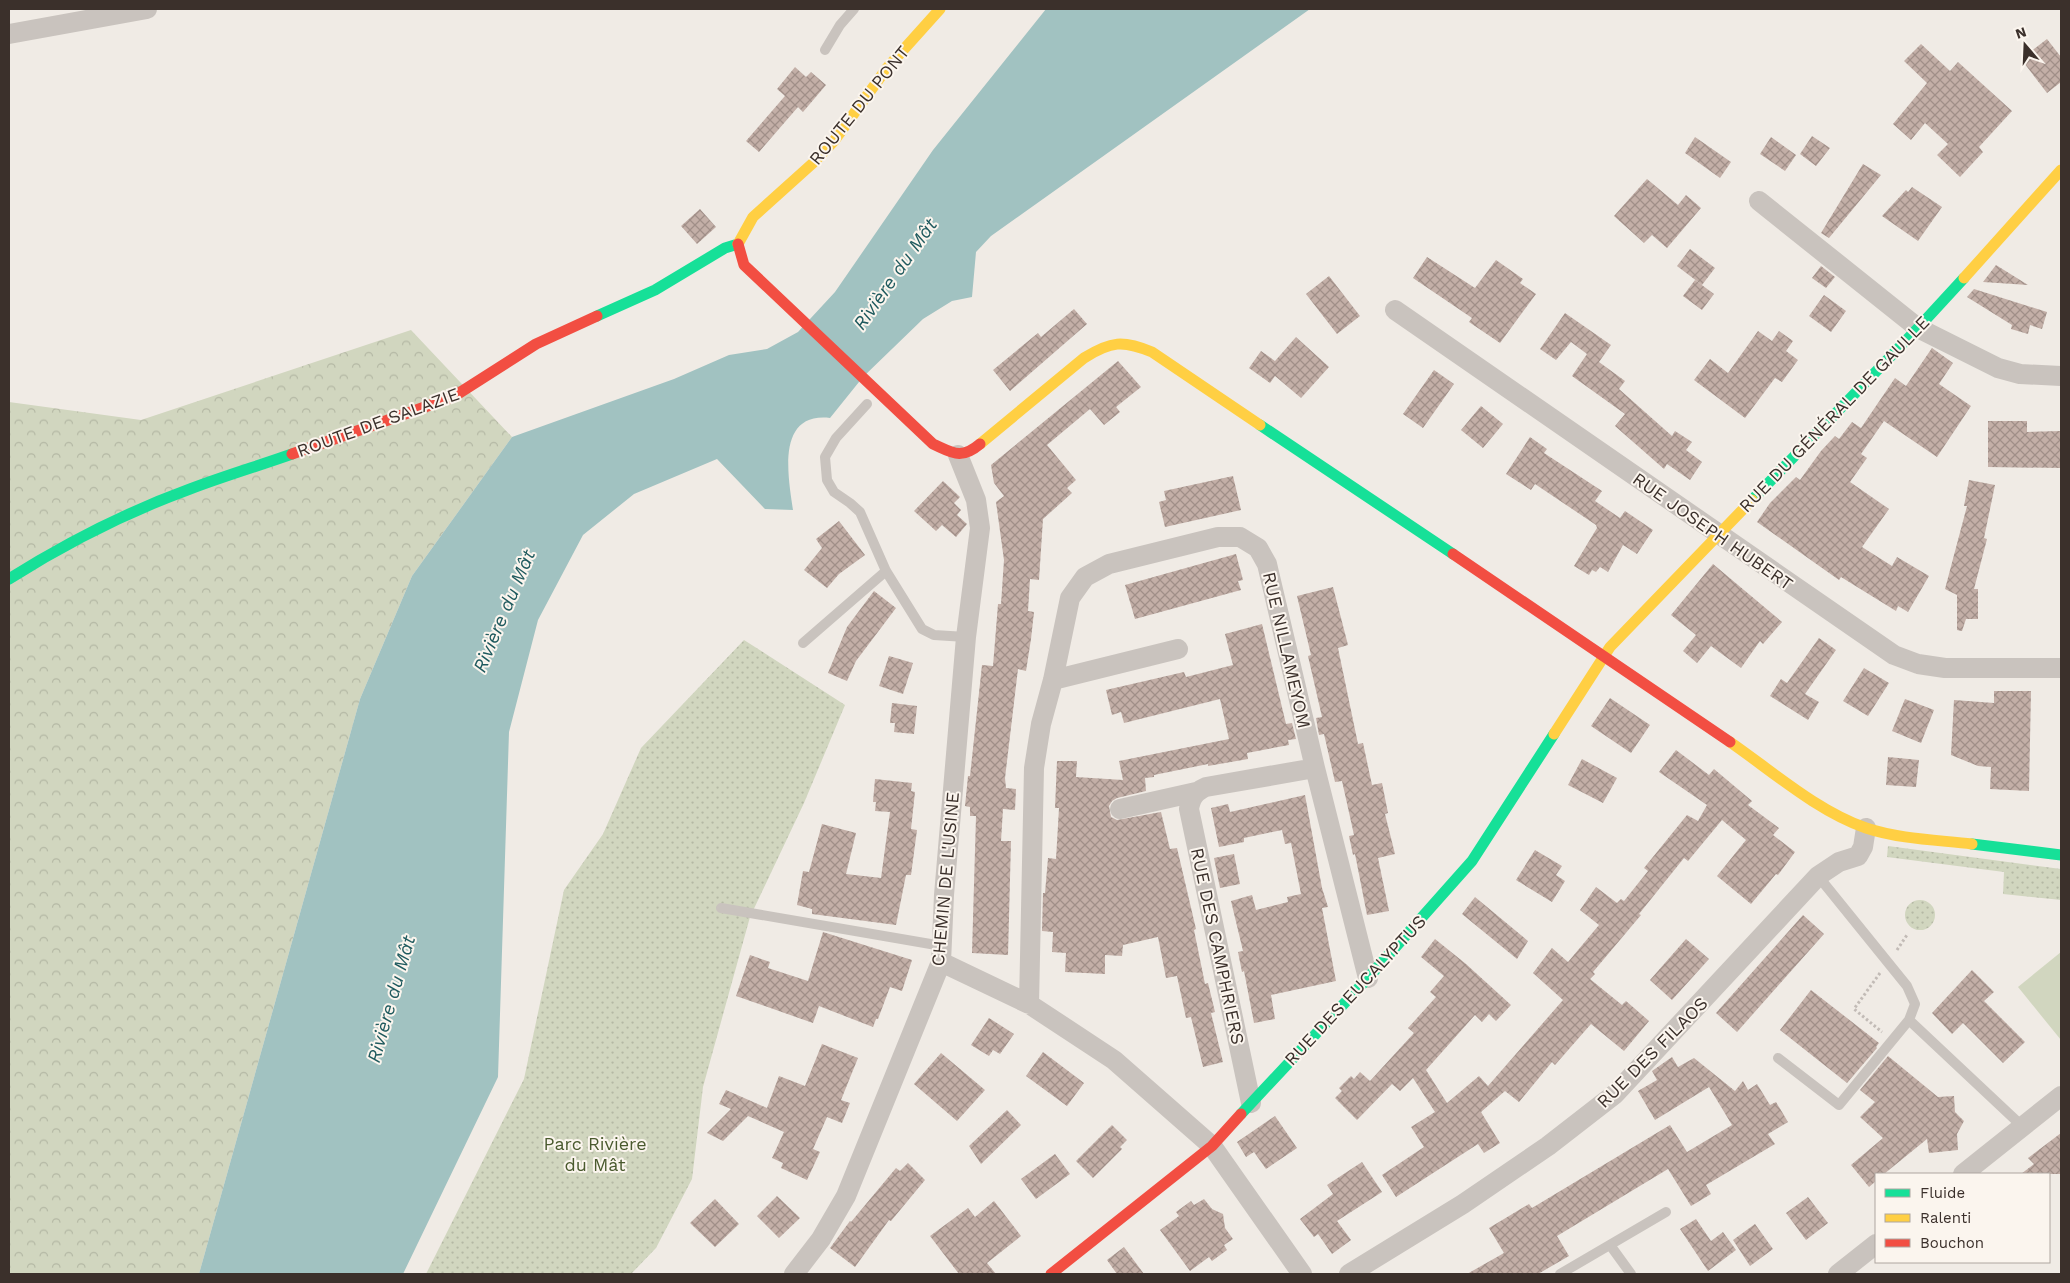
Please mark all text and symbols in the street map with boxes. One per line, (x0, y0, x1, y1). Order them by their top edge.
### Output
north arrow (2000, 20, 2050, 70)
text: N (2013, 23, 2028, 42)
street label: ROUTE DU PONT (805, 41, 913, 169)
water label: Rivière du Mât (848, 214, 942, 334)
street label: RUE DU GÉNÉRAL DE GAULLE (1735, 312, 1933, 516)
street label: ROUTE DE SALAZIE (294, 383, 462, 461)
street label: RUE JOSEPH HUBERT (1629, 468, 1797, 594)
water label: Rivière du Mât (468, 546, 540, 676)
street label: RUE NILLAMEYOM (1259, 570, 1315, 730)
street label: CHEMIN DE L'USINE (927, 791, 963, 967)
street label: RUE DES CAMPHRIERS (1187, 846, 1249, 1046)
street label: RUE DES EUCALYPTUS (1280, 911, 1430, 1069)
water label: Rivière du Mât (362, 933, 420, 1065)
street label: RUE DES FILAOS (1592, 992, 1712, 1112)
park label: Parc Rivière du Mât (543, 1133, 647, 1175)
legend (1875, 1173, 2050, 1263)
text: Fluide (1920, 1184, 1965, 1202)
text: Ralenti (1920, 1209, 1971, 1227)
text: Bouchon (1920, 1234, 1984, 1252)

